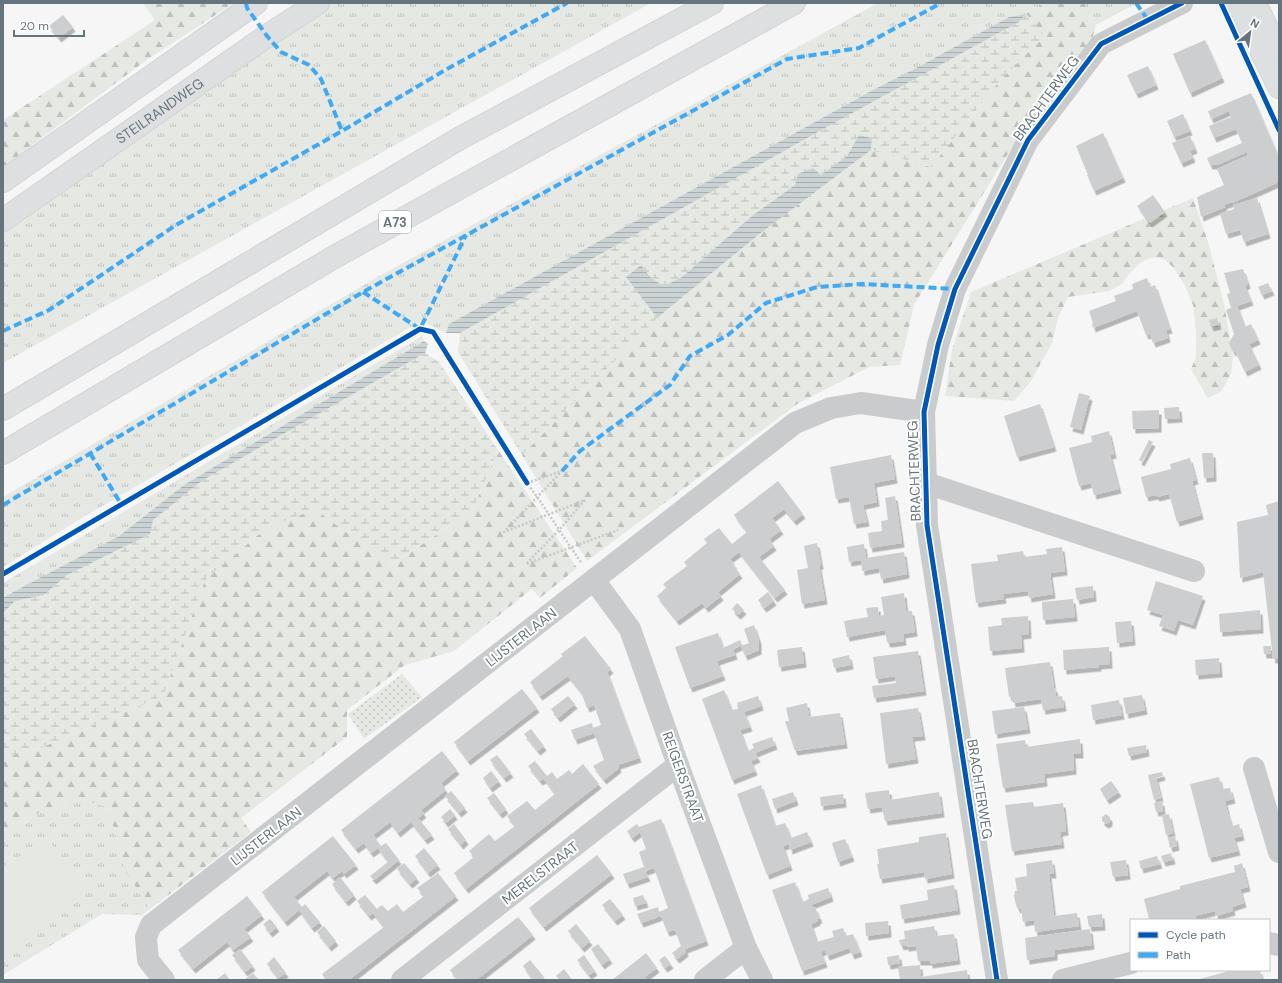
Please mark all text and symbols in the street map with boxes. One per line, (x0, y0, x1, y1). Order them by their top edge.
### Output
scale bar (14, 12, 84, 38)
north arrow (1230, 12, 1270, 52)
text: N (1248, 15, 1262, 31)
text: 20 m (20, 18, 49, 34)
street label: BRACHTERWEG (1009, 52, 1083, 144)
street label: STEILRANDWEG (112, 74, 207, 148)
road number: A73 (379, 211, 411, 233)
street label: BRACHTERWEG (903, 420, 925, 522)
street label: LIJSTERLAAN (482, 604, 560, 670)
street label: REIGERSTRAAT (658, 729, 708, 825)
street label: BRACHTERWEG (963, 738, 997, 840)
street label: LIJSTERLAAN (227, 803, 305, 869)
street label: MERELSTRAAT (498, 837, 582, 908)
legend (1130, 919, 1270, 971)
text: Cycle path (1166, 927, 1226, 943)
text: Path (1166, 947, 1191, 963)

